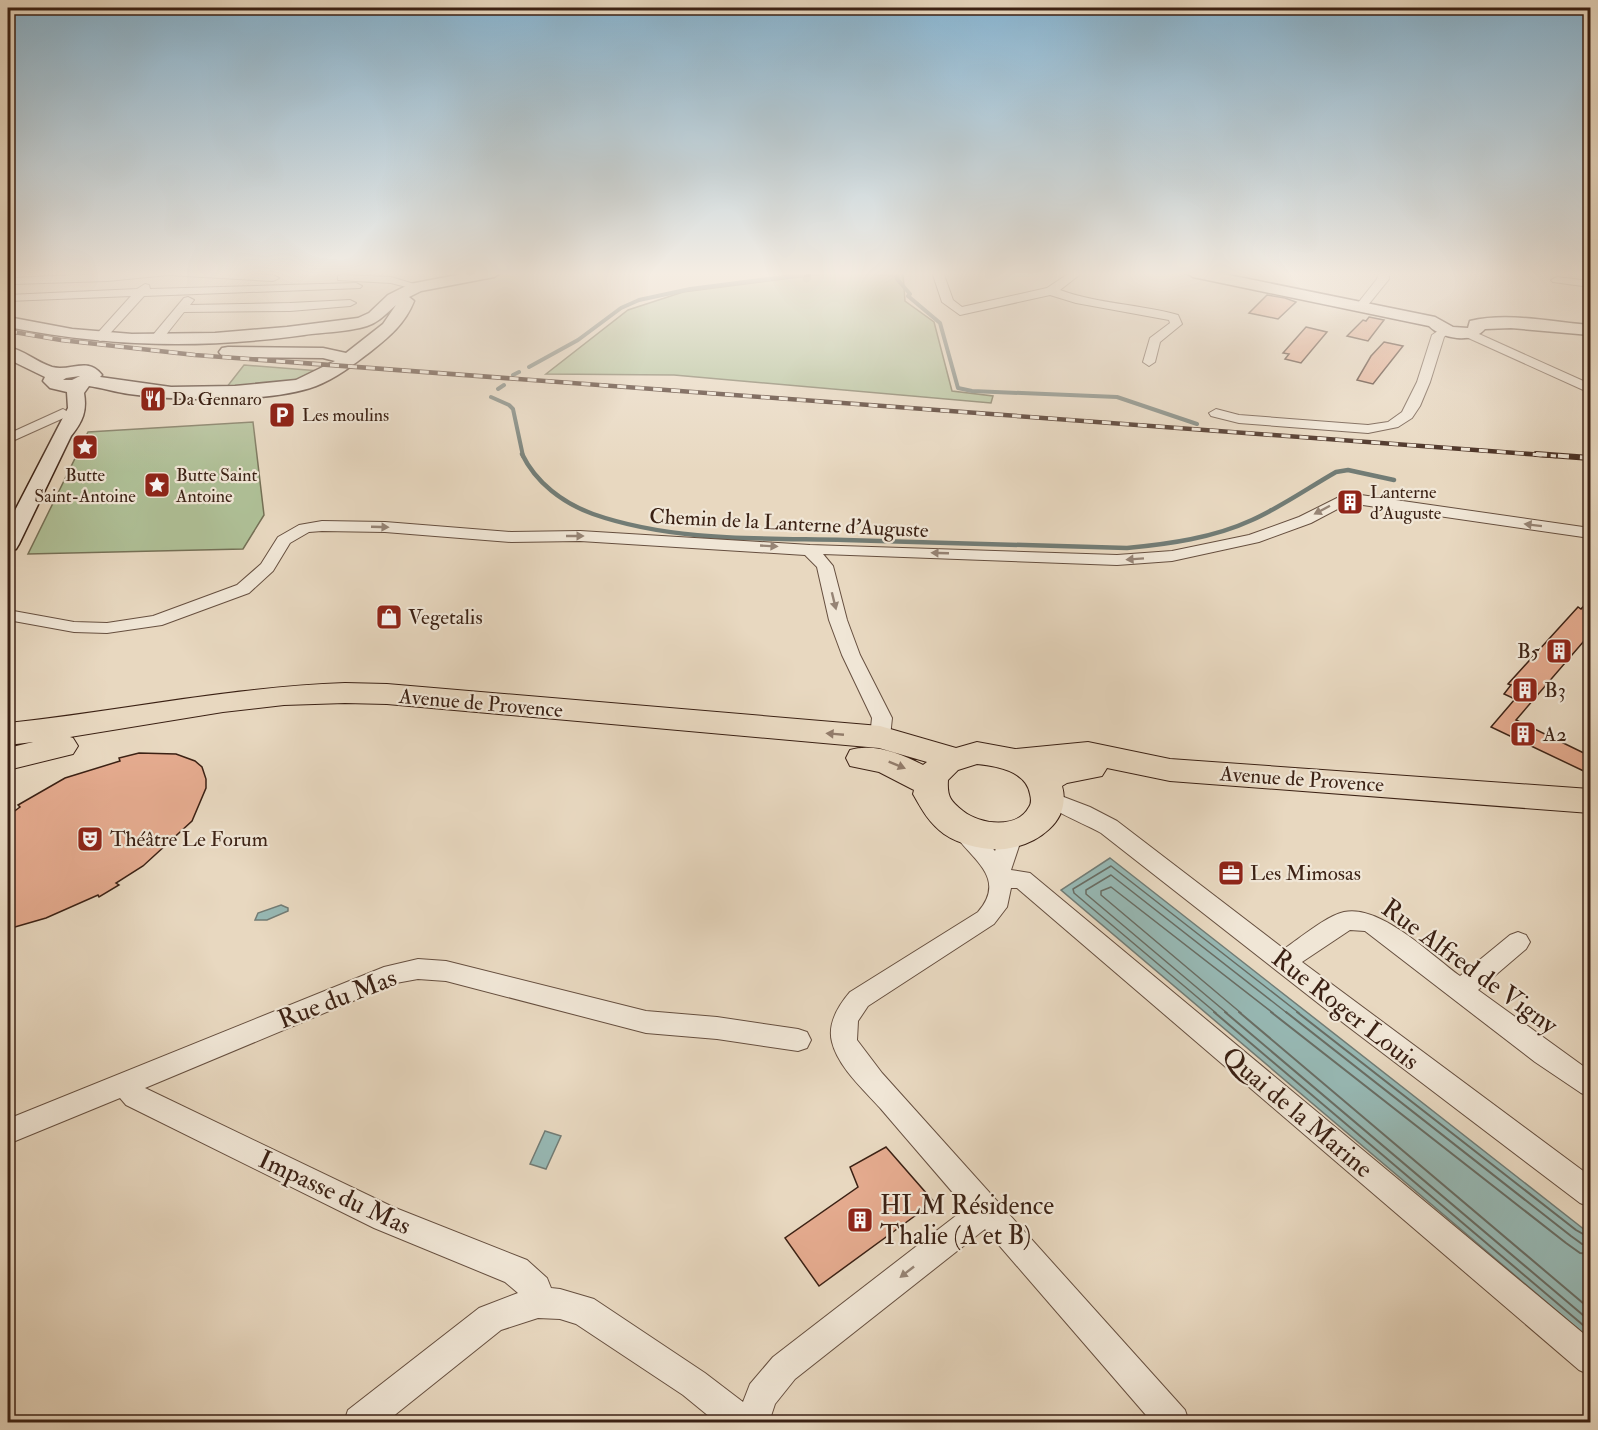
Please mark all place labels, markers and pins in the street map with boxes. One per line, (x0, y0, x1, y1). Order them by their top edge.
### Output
restaurant icon: Da Gennaro (138, 384, 168, 414)
place label: Da Gennaro (172, 388, 262, 411)
parking icon: Les moulins (267, 400, 297, 430)
place label: Les moulins (302, 404, 389, 427)
place icon: Butte Saint-Antoine (70, 432, 100, 462)
place label: Butte Saint-Antoine (34, 464, 136, 508)
place label: Butte Saint Antoine (175, 464, 257, 508)
place icon: Butte Saint Antoine (142, 470, 172, 500)
place label: Lanterne d'Auguste (1370, 481, 1442, 525)
building icon: Lanterne d'Auguste (1335, 487, 1365, 517)
shop icon: Vegetalis (374, 602, 404, 632)
place label: Vegetalis (408, 604, 483, 631)
building icon: B5 (1544, 636, 1574, 666)
place label: B5 (1517, 638, 1541, 665)
building icon: B3 (1510, 675, 1540, 705)
place label: B3 (1544, 677, 1566, 704)
building icon: A2 (1508, 719, 1538, 749)
place label: A2 (1542, 721, 1567, 748)
theatre icon: Théâtre Le Forum (75, 824, 105, 854)
place label: Théâtre Le Forum (110, 826, 268, 853)
office icon: Les Mimosas (1216, 858, 1246, 888)
place label: Les Mimosas (1250, 860, 1361, 887)
place label: HLM Résidence Thalie (A et B) (880, 1190, 1054, 1252)
building icon: HLM Résidence Thalie (A et B) (845, 1205, 875, 1235)

